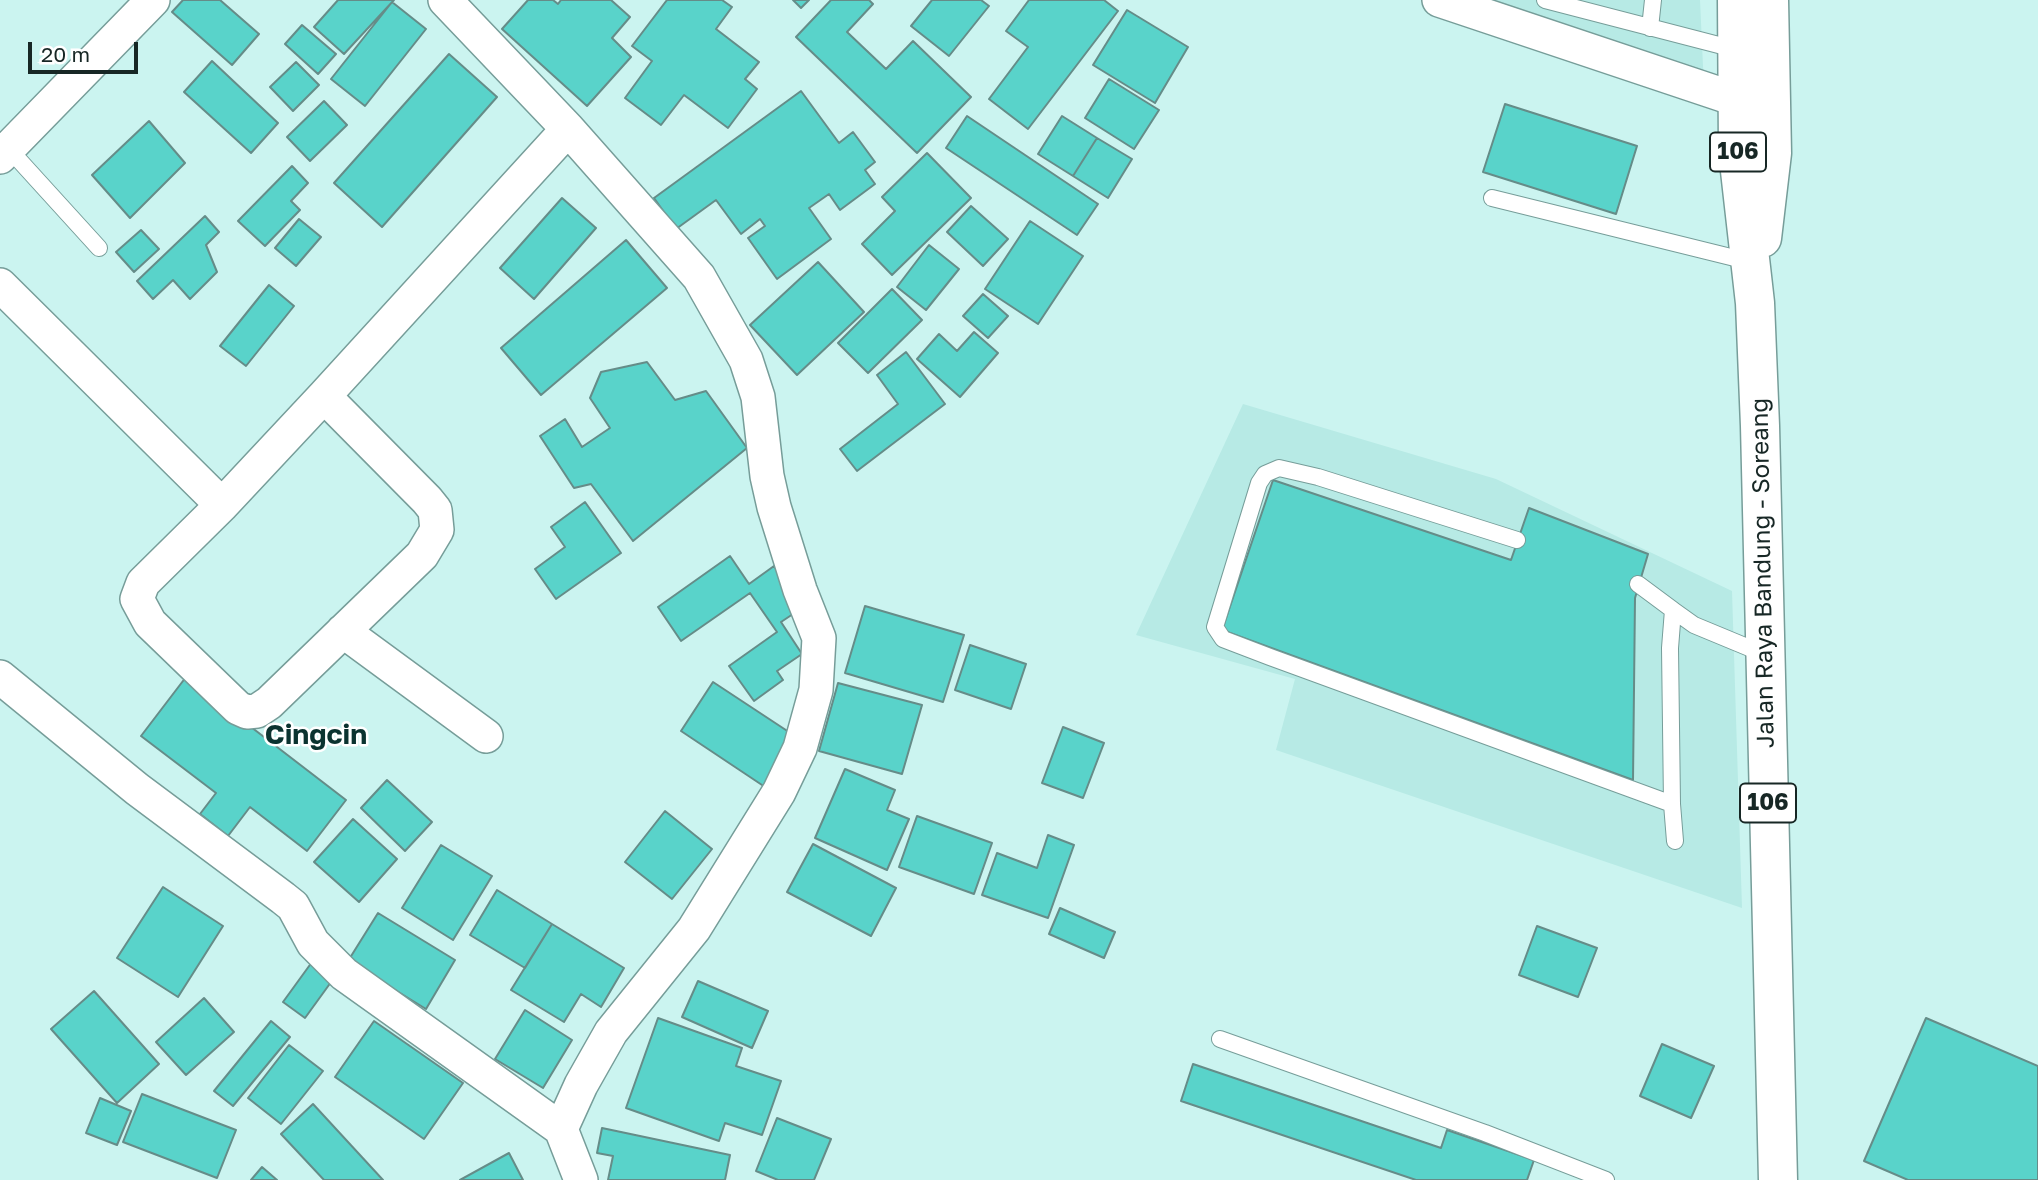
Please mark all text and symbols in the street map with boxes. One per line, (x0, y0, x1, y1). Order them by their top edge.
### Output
scale bar (32, 28, 142, 72)
text: 20 m (41, 41, 90, 67)
road number: 106 (1710, 132, 1766, 172)
street label: Jalan Raya Bandung - Soreang (1746, 398, 1780, 748)
district label: Cingcin (265, 718, 367, 752)
road number: 106 (1740, 783, 1796, 822)

